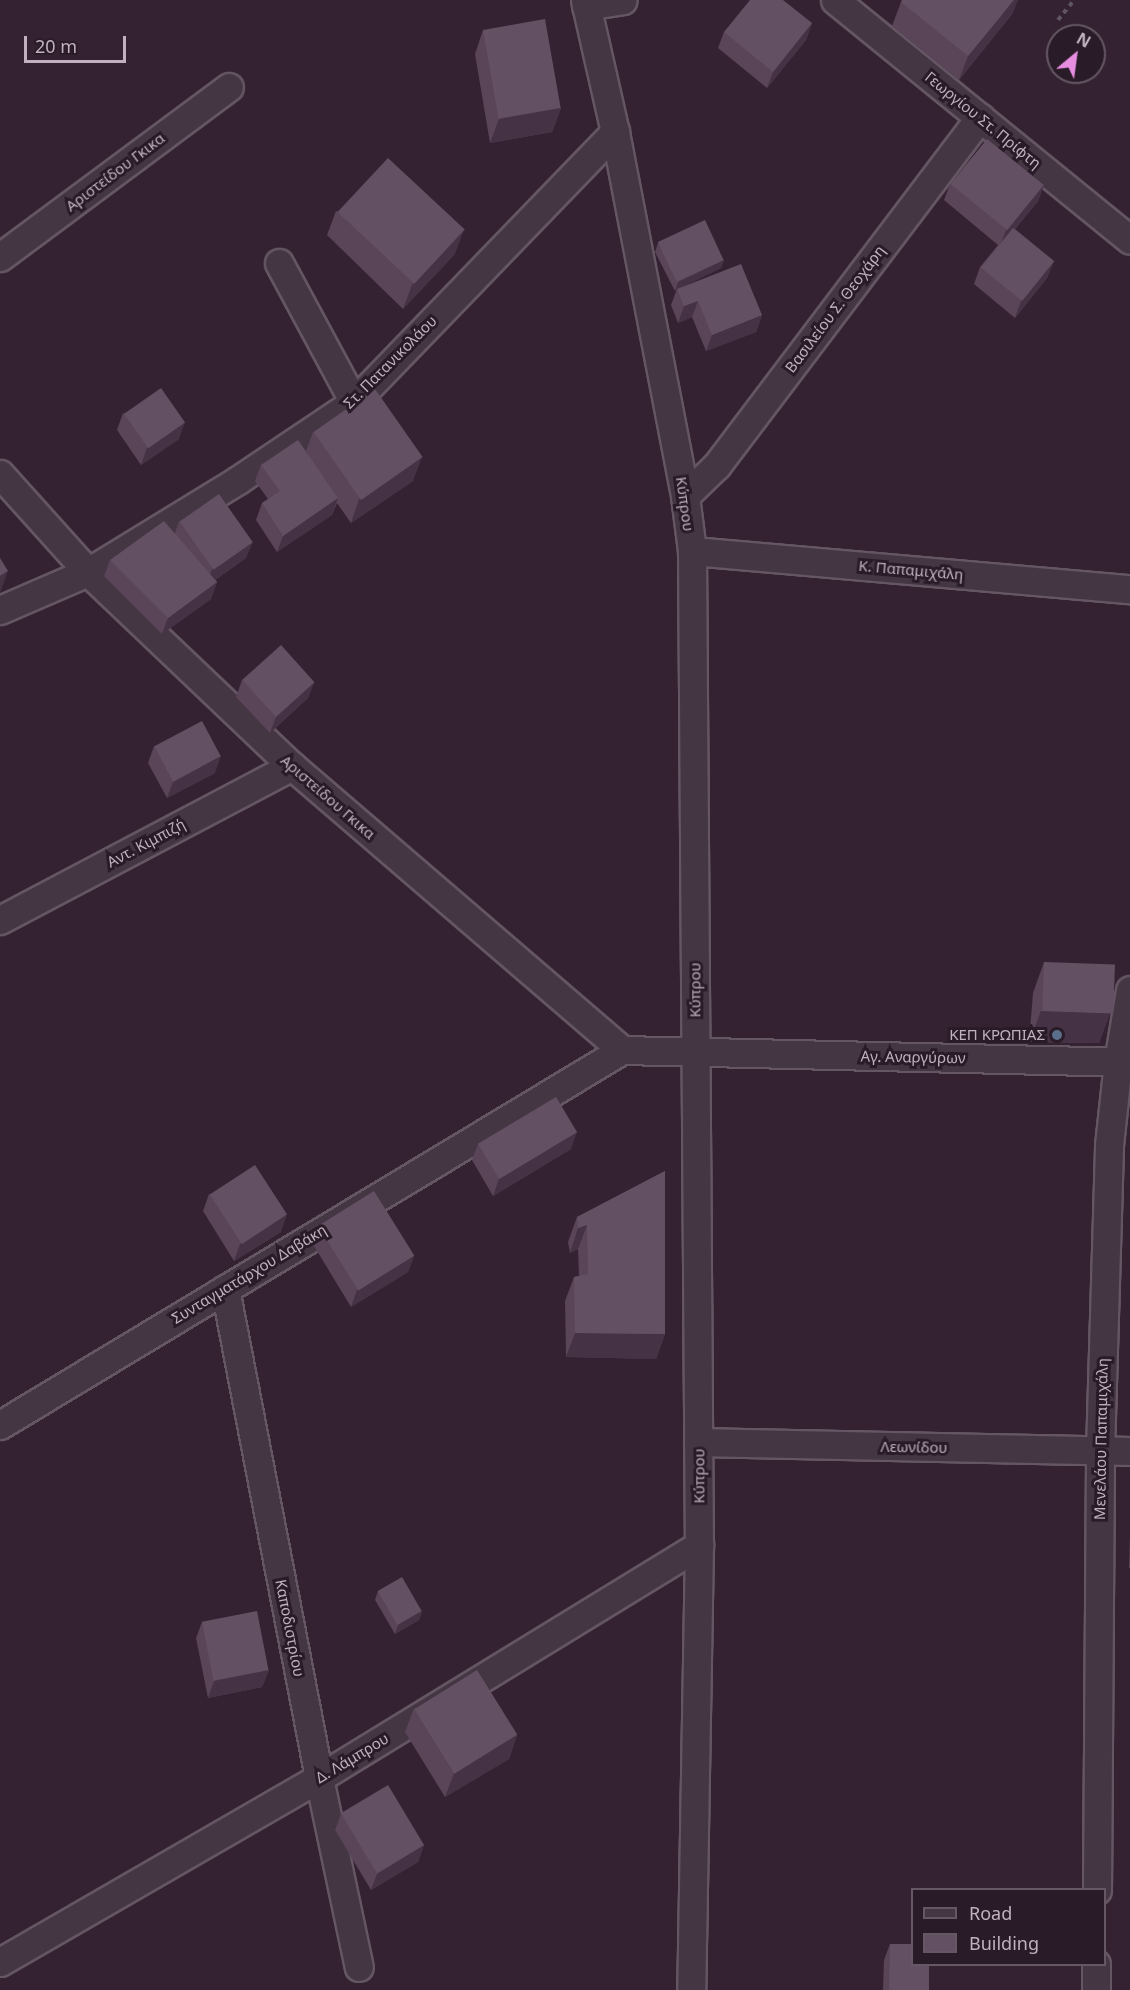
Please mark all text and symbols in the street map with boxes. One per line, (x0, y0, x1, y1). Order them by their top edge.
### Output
scale bar (27, 24, 129, 62)
north arrow (1046, 24, 1106, 84)
text: N (1073, 27, 1095, 53)
text: 20 m (35, 34, 77, 58)
street label: Γεωργίου Στ. Πρίφτη (921, 68, 1045, 172)
street label: Αριστείδου Γκικα (62, 129, 168, 215)
street label: Βασιλείου Σ. Θεοχάρη (781, 242, 889, 376)
street label: Στ. Πατανικολάου (340, 312, 440, 412)
street label: Κύπρου (672, 476, 698, 532)
street label: Κ. Παπαμιχάλη (858, 556, 964, 584)
street label: Αριστείδου Γκικα (277, 751, 379, 843)
street label: Αντ. Κιμπιζή (104, 815, 188, 871)
street label: Κύπρου (686, 963, 704, 1017)
place label: ΚΕΠ ΚΡΩΠΙΑΣ (949, 1026, 1045, 1044)
marker: ΚΕΠ ΚΡΩΠΙΑΣ (1050, 1028, 1064, 1042)
street label: Αγ. Αναργύρων (860, 1047, 966, 1067)
street label: Συνταγματάρχου Δαβάκη (168, 1221, 330, 1327)
street label: Μενελάου Παπαμιχάλη (1091, 1358, 1111, 1520)
street label: Λεωνίδου (880, 1437, 948, 1457)
street label: Κύπρου (690, 1449, 708, 1503)
street label: Καποδιστρίου (272, 1578, 308, 1678)
street label: Δ. Λάμπρου (312, 1729, 392, 1787)
legend (911, 1888, 1106, 1966)
text: Road (969, 1901, 1012, 1925)
text: Building (969, 1931, 1039, 1955)

